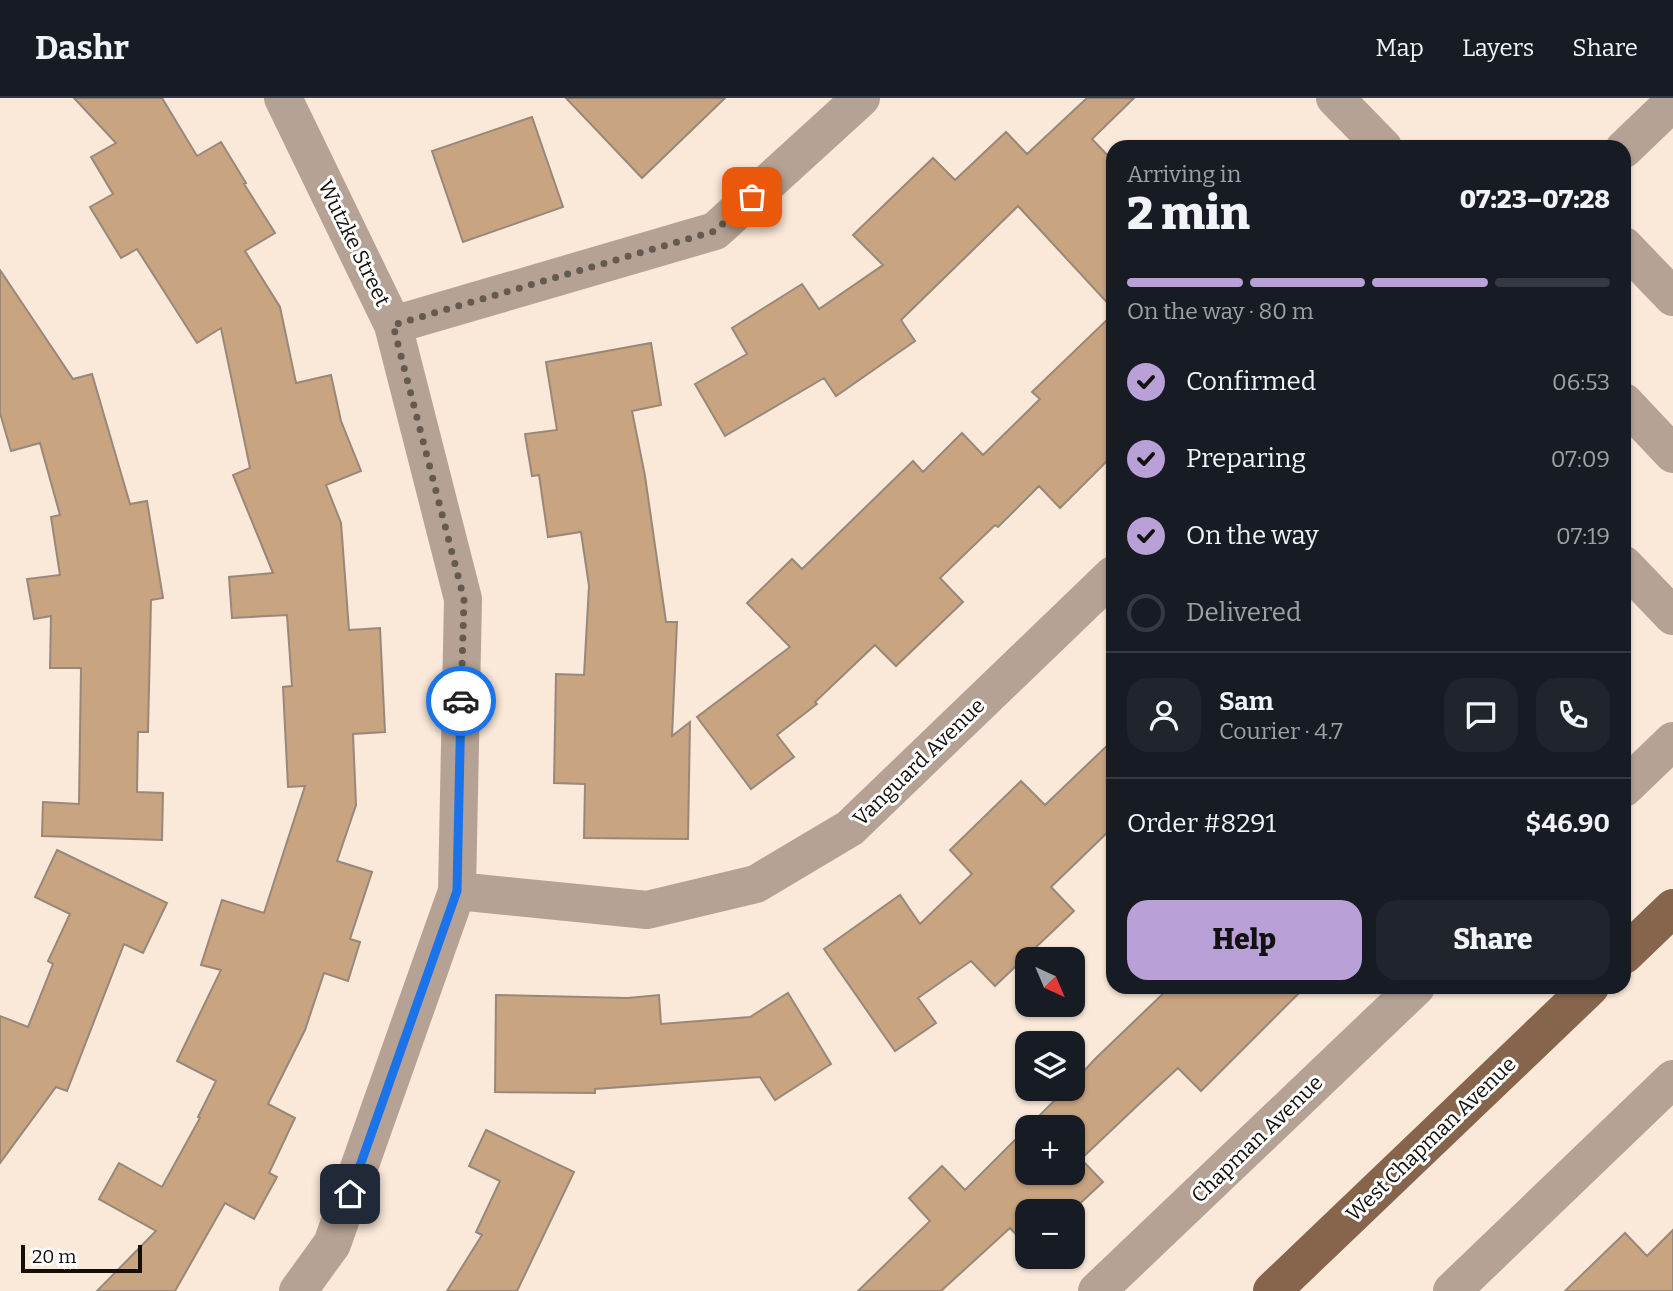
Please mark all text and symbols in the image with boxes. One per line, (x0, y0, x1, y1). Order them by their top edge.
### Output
text: Dashr (35, 28, 129, 68)
text: Map (1376, 34, 1424, 62)
text: Layers (1462, 34, 1534, 62)
text: Share (1572, 34, 1638, 62)
text: Arriving in (1127, 160, 1241, 188)
pin (722, 167, 782, 227)
street label: Wutzke Street (312, 176, 396, 311)
icon: bag (733, 178, 771, 216)
text: 07:23–07:28 (1460, 184, 1610, 215)
text: 2 min (1127, 186, 1250, 241)
text: On the way · 80 m (1127, 297, 1314, 325)
icon: check (1127, 363, 1165, 401)
text: Confirmed (1186, 366, 1316, 397)
text: 06:53 (1552, 368, 1610, 396)
icon: check (1127, 440, 1165, 478)
text: Preparing (1186, 443, 1306, 474)
text: 07:09 (1551, 445, 1610, 473)
icon: check (1127, 517, 1165, 555)
text: On the way (1186, 520, 1319, 551)
text: 07:19 (1556, 522, 1610, 550)
text: Delivered (1186, 597, 1301, 628)
courier (426, 666, 496, 736)
button: person (1127, 678, 1201, 752)
button: chat (1444, 678, 1518, 752)
button: phone (1536, 678, 1610, 752)
icon: car (442, 682, 480, 720)
text: Sam (1219, 686, 1274, 717)
street label: Vanguard Avenue (848, 693, 990, 831)
text: Courier · 4.7 (1219, 717, 1343, 745)
text: Order #8291 (1127, 808, 1276, 839)
text: $46.90 (1526, 808, 1610, 839)
button: Help (1127, 900, 1362, 980)
button: Share (1376, 900, 1610, 980)
north arrow (1015, 947, 1085, 1017)
map controls (1015, 947, 1085, 1269)
button: layers (1015, 1031, 1085, 1101)
street label: West Chapman Avenue (1341, 1051, 1521, 1227)
street label: Chapman Avenue (1186, 1070, 1328, 1208)
button: + (1015, 1115, 1085, 1185)
pin (320, 1164, 380, 1224)
icon: home (331, 1175, 369, 1213)
button: − (1015, 1199, 1085, 1269)
scale bar (21, 1242, 142, 1274)
text: 20 m (32, 1245, 76, 1268)

